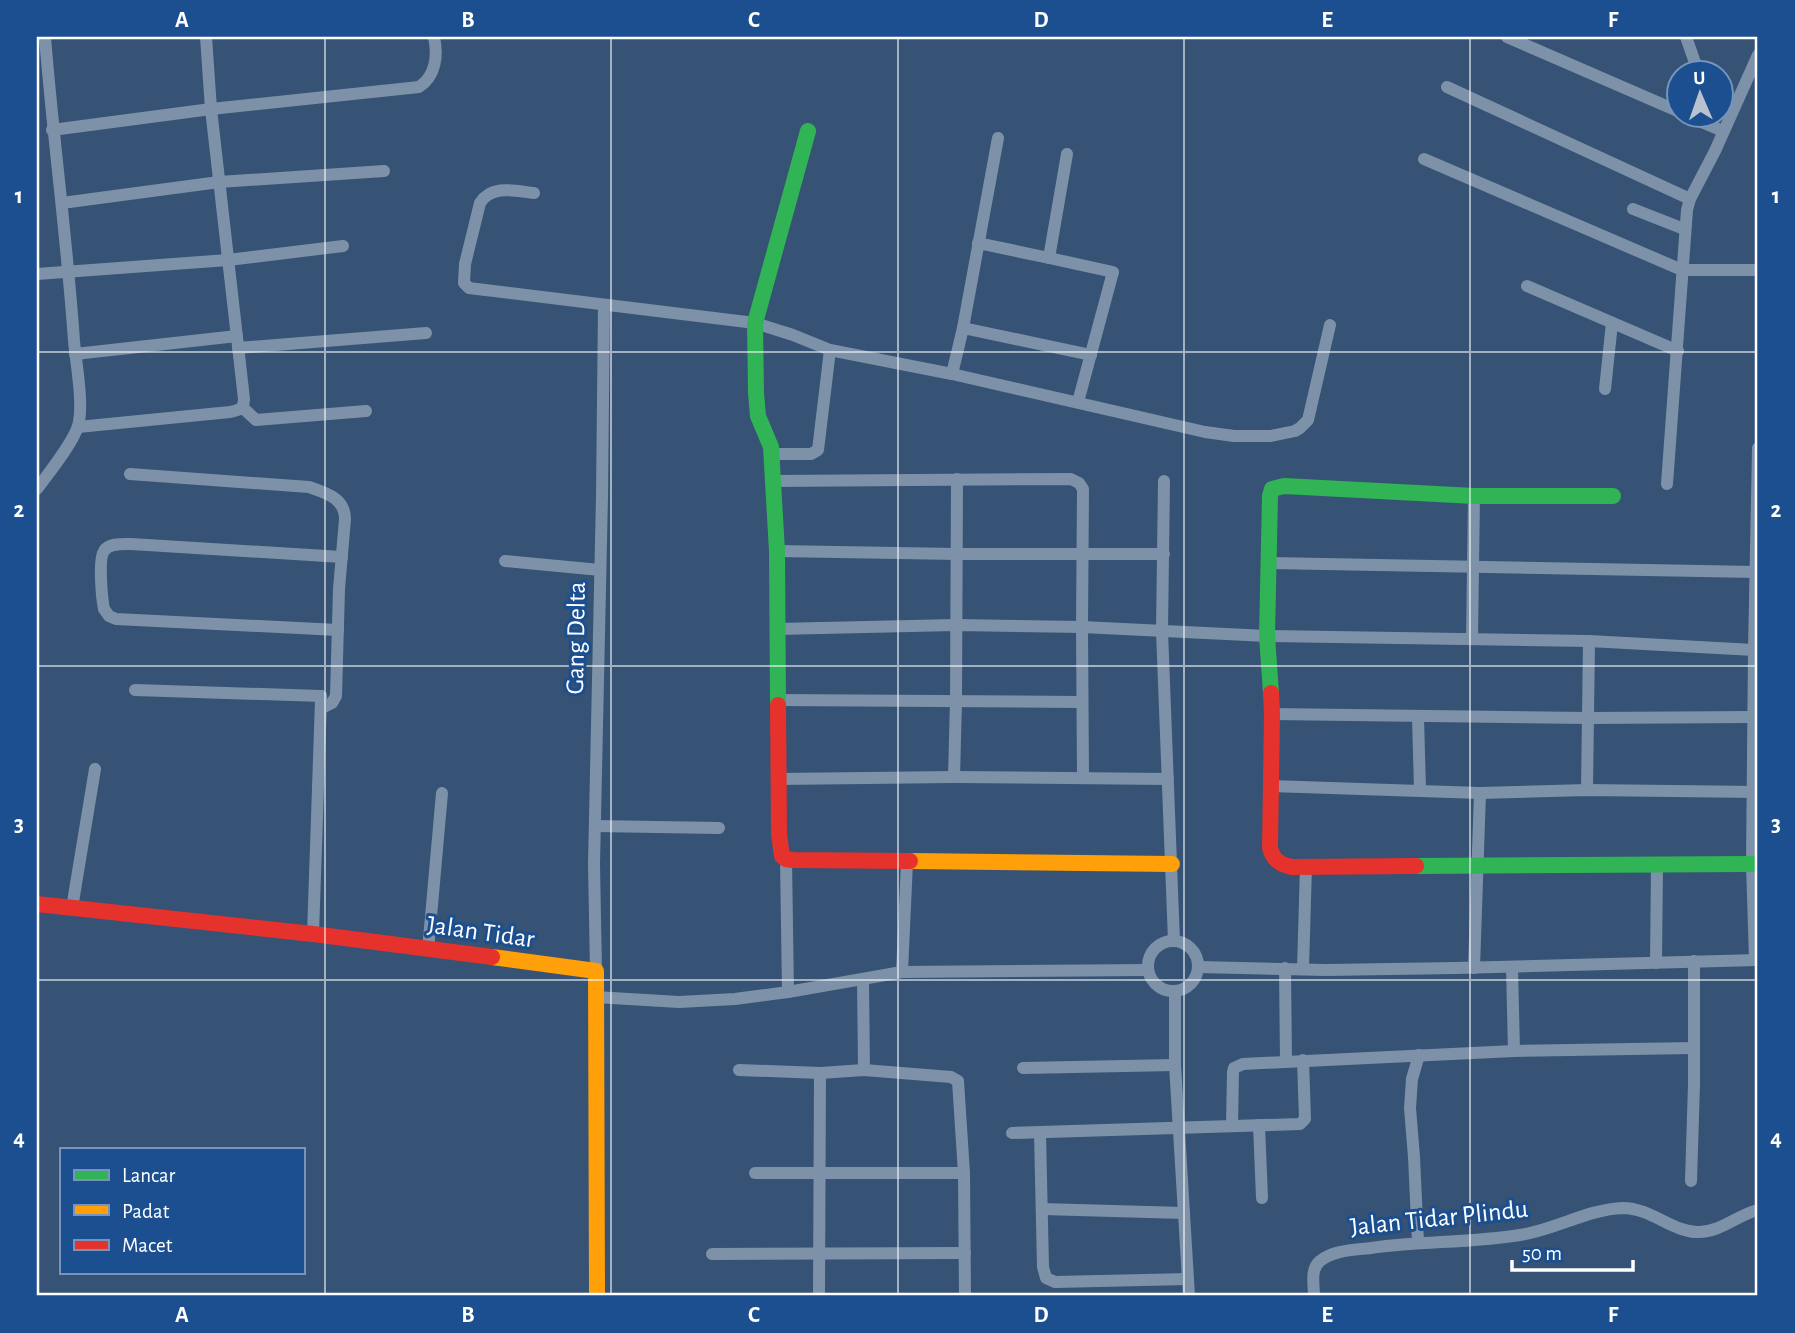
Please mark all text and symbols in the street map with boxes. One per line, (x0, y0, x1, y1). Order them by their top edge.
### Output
text: A (175, 9, 189, 32)
text: B (461, 9, 475, 32)
text: C (748, 9, 760, 32)
text: D (1033, 9, 1049, 32)
text: E (1321, 9, 1333, 32)
text: F (1608, 9, 1619, 32)
north arrow (1666, 60, 1736, 130)
text: U (1693, 69, 1706, 88)
text: 1 (15, 185, 23, 208)
text: 1 (1772, 185, 1780, 208)
text: 2 (14, 499, 25, 522)
text: 2 (1771, 499, 1782, 522)
street label: Gang Delta (562, 581, 590, 695)
text: 3 (14, 813, 24, 836)
text: 3 (1771, 813, 1781, 836)
street label: Jalan Tidar (426, 912, 537, 952)
text: 4 (13, 1127, 25, 1150)
text: 4 (1770, 1127, 1782, 1150)
legend (60, 1148, 304, 1274)
text: Lancar (122, 1165, 175, 1186)
street label: Jalan Tidar Plindu (1349, 1196, 1529, 1240)
text: Padat (122, 1201, 170, 1222)
scale bar (1512, 1228, 1632, 1272)
text: Macet (122, 1235, 173, 1256)
text: 50 m (1522, 1243, 1562, 1264)
text: A (175, 1304, 189, 1327)
text: B (461, 1304, 475, 1327)
text: C (748, 1304, 760, 1327)
text: D (1033, 1304, 1049, 1327)
text: E (1321, 1304, 1333, 1327)
text: F (1608, 1304, 1619, 1327)

